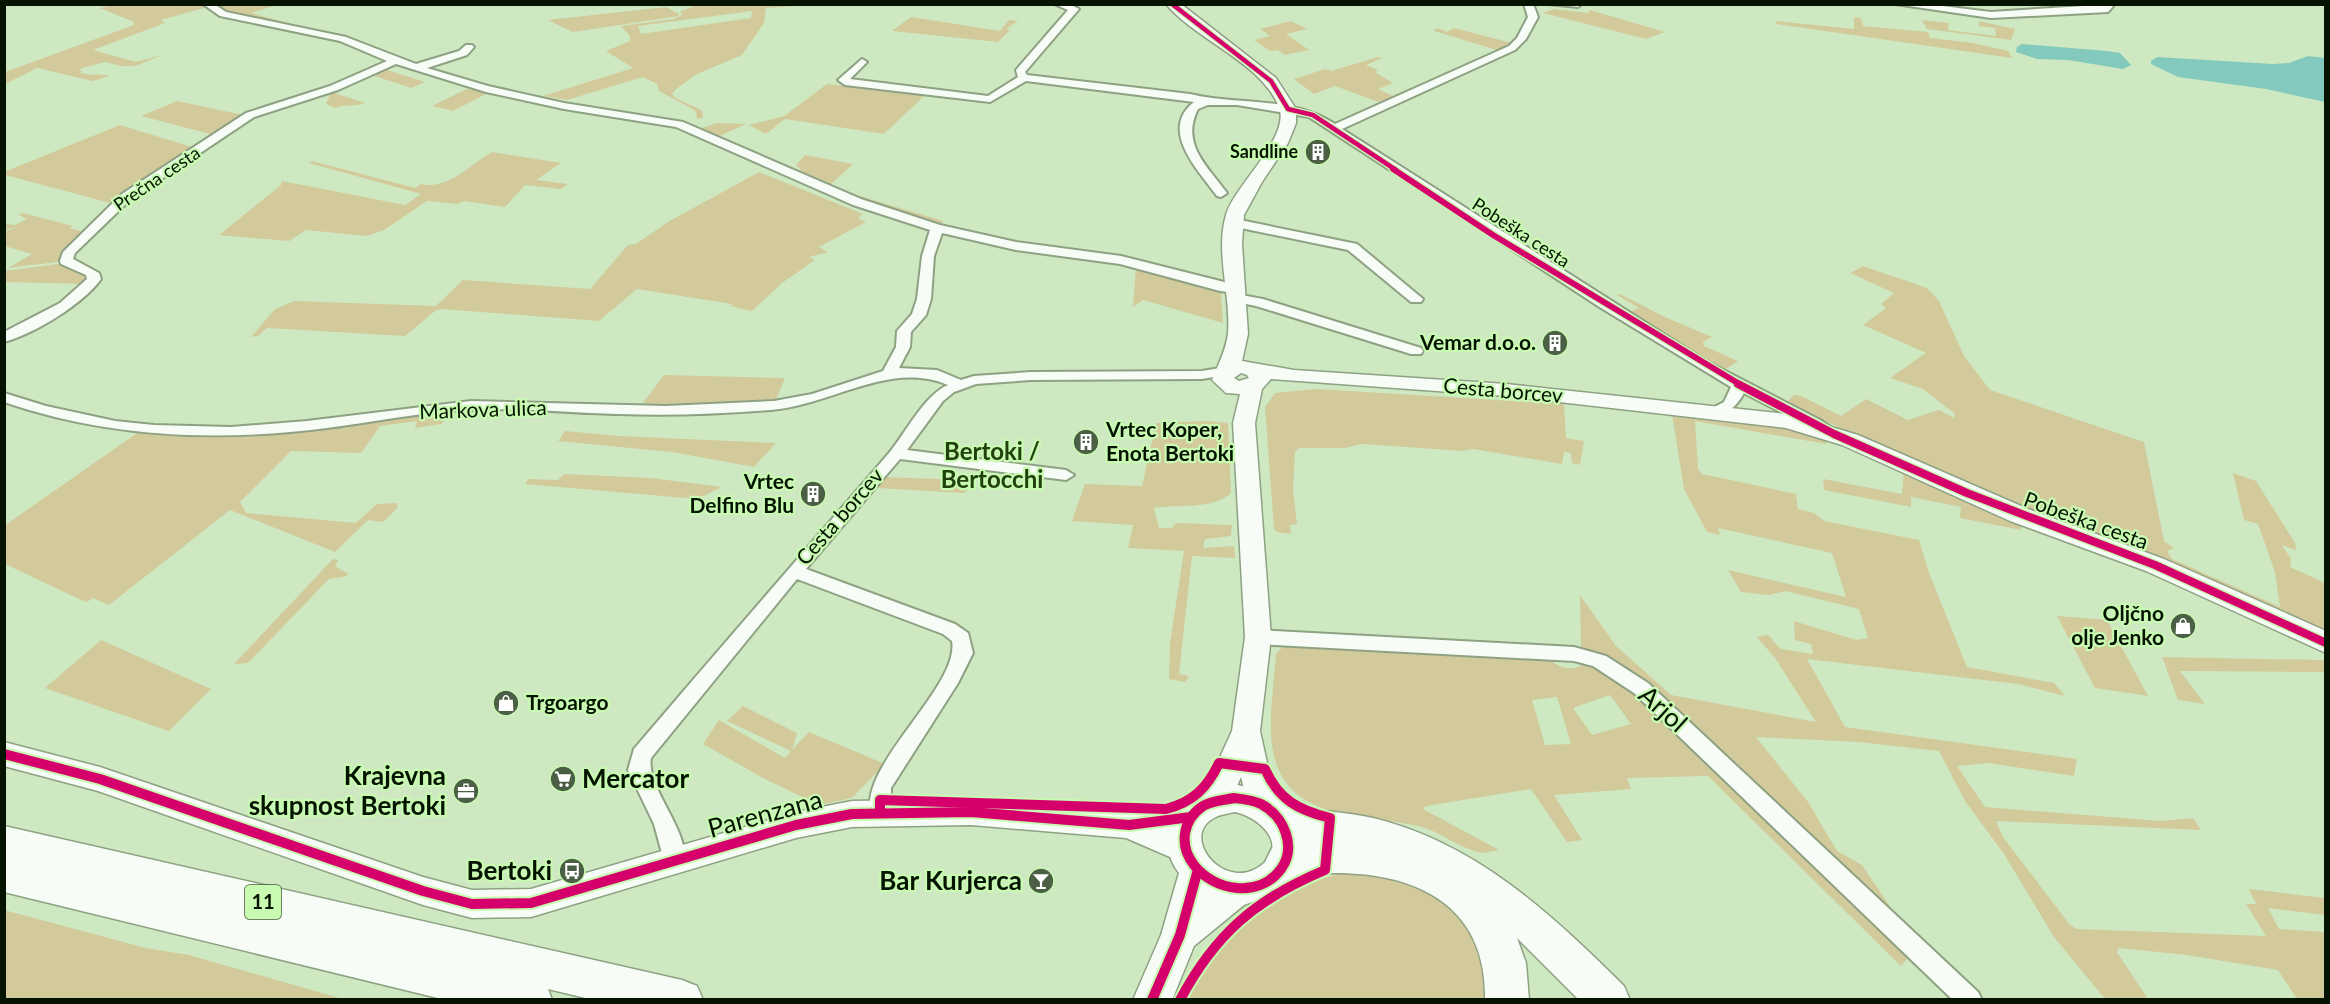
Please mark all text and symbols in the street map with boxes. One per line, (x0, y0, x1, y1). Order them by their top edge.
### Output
building icon: Sandline (1303, 137, 1333, 167)
place label: Sandline (1230, 140, 1298, 162)
street label: Prečna cesta (109, 141, 204, 215)
street label: Pobeška cesta (1469, 193, 1574, 272)
building icon: Vemar d.o.o. (1540, 328, 1570, 358)
place label: Vemar d.o.o. (1419, 329, 1536, 354)
street label: Cesta borcev (1442, 372, 1564, 407)
street label: Markova ulica (419, 394, 547, 423)
place label: Vrtec Koper, Enota Bertoki (1105, 416, 1234, 465)
building icon: Vrtec Koper, Enota Bertoki (1071, 427, 1101, 457)
district label: Bertoki / Bertocchi (941, 436, 1043, 493)
street label: Cesta borcev (790, 463, 888, 569)
place label: Vrtec Delfino Blu (689, 468, 794, 517)
building icon: Vrtec Delfino Blu (798, 479, 828, 509)
street label: Pobeška cesta (2021, 486, 2152, 554)
place label: Oljčno olje Jenko (2071, 600, 2164, 649)
shop icon: Oljčno olje Jenko (2168, 611, 2198, 641)
street label: Arjol (1633, 678, 1694, 738)
shop icon: Trgoargo (491, 688, 521, 718)
place label: Trgoargo (526, 689, 609, 714)
place label: Krajevna skupnost Bertoki (249, 759, 446, 821)
place label: Mercator (582, 762, 689, 794)
supermarket icon: Mercator (548, 764, 578, 794)
office icon: Krajevna skupnost Bertoki (451, 776, 481, 806)
street label: Parenzana (704, 782, 826, 844)
place label: Bertoki (466, 854, 552, 886)
bus stop icon: Bertoki (557, 856, 587, 886)
place label: Bar Kurjerca (879, 864, 1022, 896)
bar icon: Bar Kurjerca (1026, 866, 1056, 896)
road number: 11 (245, 885, 281, 919)

